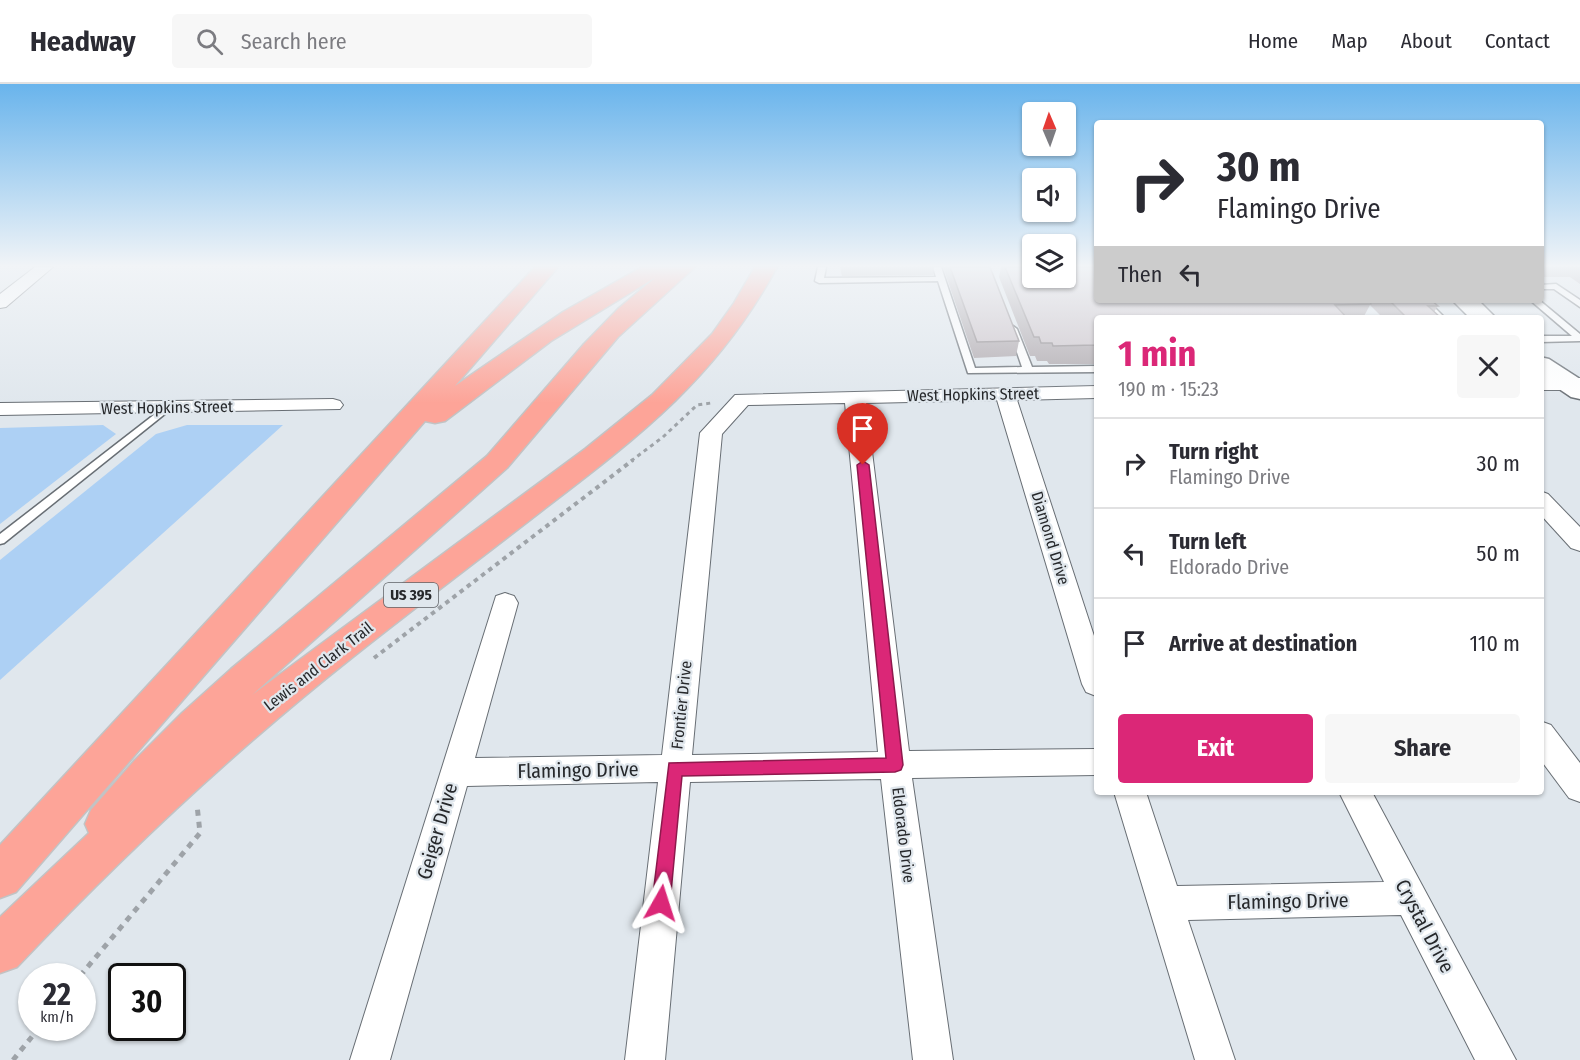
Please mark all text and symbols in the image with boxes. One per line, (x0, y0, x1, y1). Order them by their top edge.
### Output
search box (172, 14, 592, 68)
text: Headway (30, 25, 136, 58)
icon: search (193, 25, 226, 58)
text: Search here (241, 28, 347, 55)
text: Home (1248, 28, 1298, 54)
text: Map (1331, 28, 1368, 54)
text: About (1401, 28, 1452, 54)
text: Contact (1485, 28, 1550, 54)
north arrow (1022, 102, 1076, 156)
map controls (1022, 102, 1076, 288)
text: 30 m (1217, 142, 1301, 192)
icon: right (1118, 144, 1196, 222)
button: sound (1022, 168, 1076, 222)
text: Flamingo Drive (1217, 193, 1381, 225)
button: layers (1022, 234, 1076, 288)
icon: left (1174, 258, 1207, 291)
text: Then (1118, 261, 1162, 288)
text: 1 min (1118, 332, 1196, 376)
button: close (1457, 335, 1520, 398)
text: 190 m · 15:23 (1118, 377, 1219, 401)
street label: West Hopkins Street (907, 384, 1040, 405)
street label: West Hopkins Street (101, 397, 234, 418)
pin (837, 403, 888, 465)
icon: arrive (846, 412, 879, 445)
text: Turn right (1169, 438, 1258, 465)
icon: right (1118, 447, 1151, 480)
text: 30 m (1477, 450, 1520, 477)
text: Flamingo Drive (1169, 465, 1290, 489)
street label: Diamond Drive (1027, 489, 1074, 587)
text: Turn left (1169, 528, 1247, 555)
icon: left (1118, 537, 1151, 570)
text: 50 m (1476, 540, 1520, 567)
text: Eldorado Drive (1169, 555, 1289, 579)
road number: US 395 (384, 583, 438, 607)
street label: Lewis and Clark Trail (260, 618, 377, 715)
icon: arrive (1118, 627, 1151, 660)
text: Arrive at destination (1169, 630, 1357, 657)
text: 110 m (1470, 630, 1520, 657)
street label: Frontier Drive (667, 660, 696, 750)
button: Exit (1118, 714, 1313, 783)
button: Share (1325, 714, 1520, 783)
street label: Flamingo Drive (517, 757, 639, 783)
street label: Geiger Drive (412, 780, 462, 882)
street label: Eldorado Drive (888, 786, 919, 884)
position arrow (629, 871, 693, 935)
street label: Crystal Drive (1390, 875, 1460, 977)
street label: Flamingo Drive (1227, 888, 1349, 914)
speed limit sign: 30 (108, 963, 186, 1041)
text: 22 (43, 977, 71, 1013)
text: km/h (40, 1008, 74, 1026)

